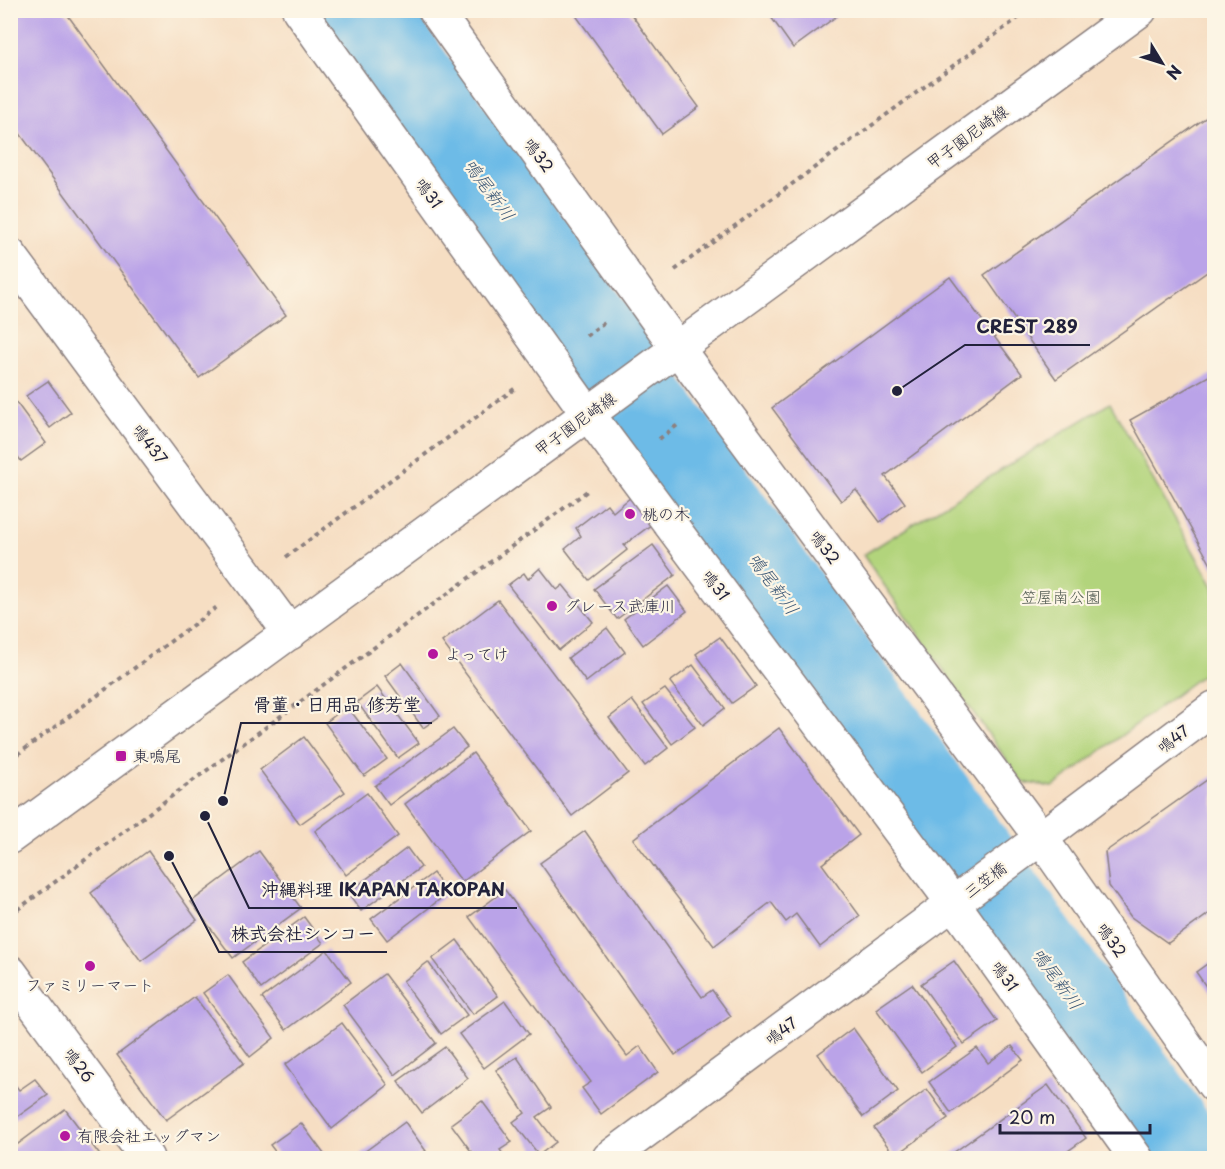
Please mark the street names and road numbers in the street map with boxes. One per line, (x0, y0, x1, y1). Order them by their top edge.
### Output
street label: 甲子園尼崎線 (921, 98, 1012, 174)
street label: 鳴32 (519, 132, 561, 177)
street label: 鳴31 (410, 172, 449, 213)
street label: 甲子園尼崎線 (529, 385, 620, 461)
street label: 鳴437 (128, 418, 174, 469)
street label: 鳴32 (805, 524, 847, 569)
street label: 鳴31 (697, 564, 736, 605)
street label: 鳴47 (1151, 718, 1194, 758)
street label: 三笠橋 (958, 855, 1011, 903)
street label: 鳴32 (1092, 917, 1133, 962)
street label: 鳴31 (986, 955, 1025, 996)
street label: 鳴47 (759, 1010, 802, 1050)
street label: 鳴26 (59, 1042, 101, 1087)

